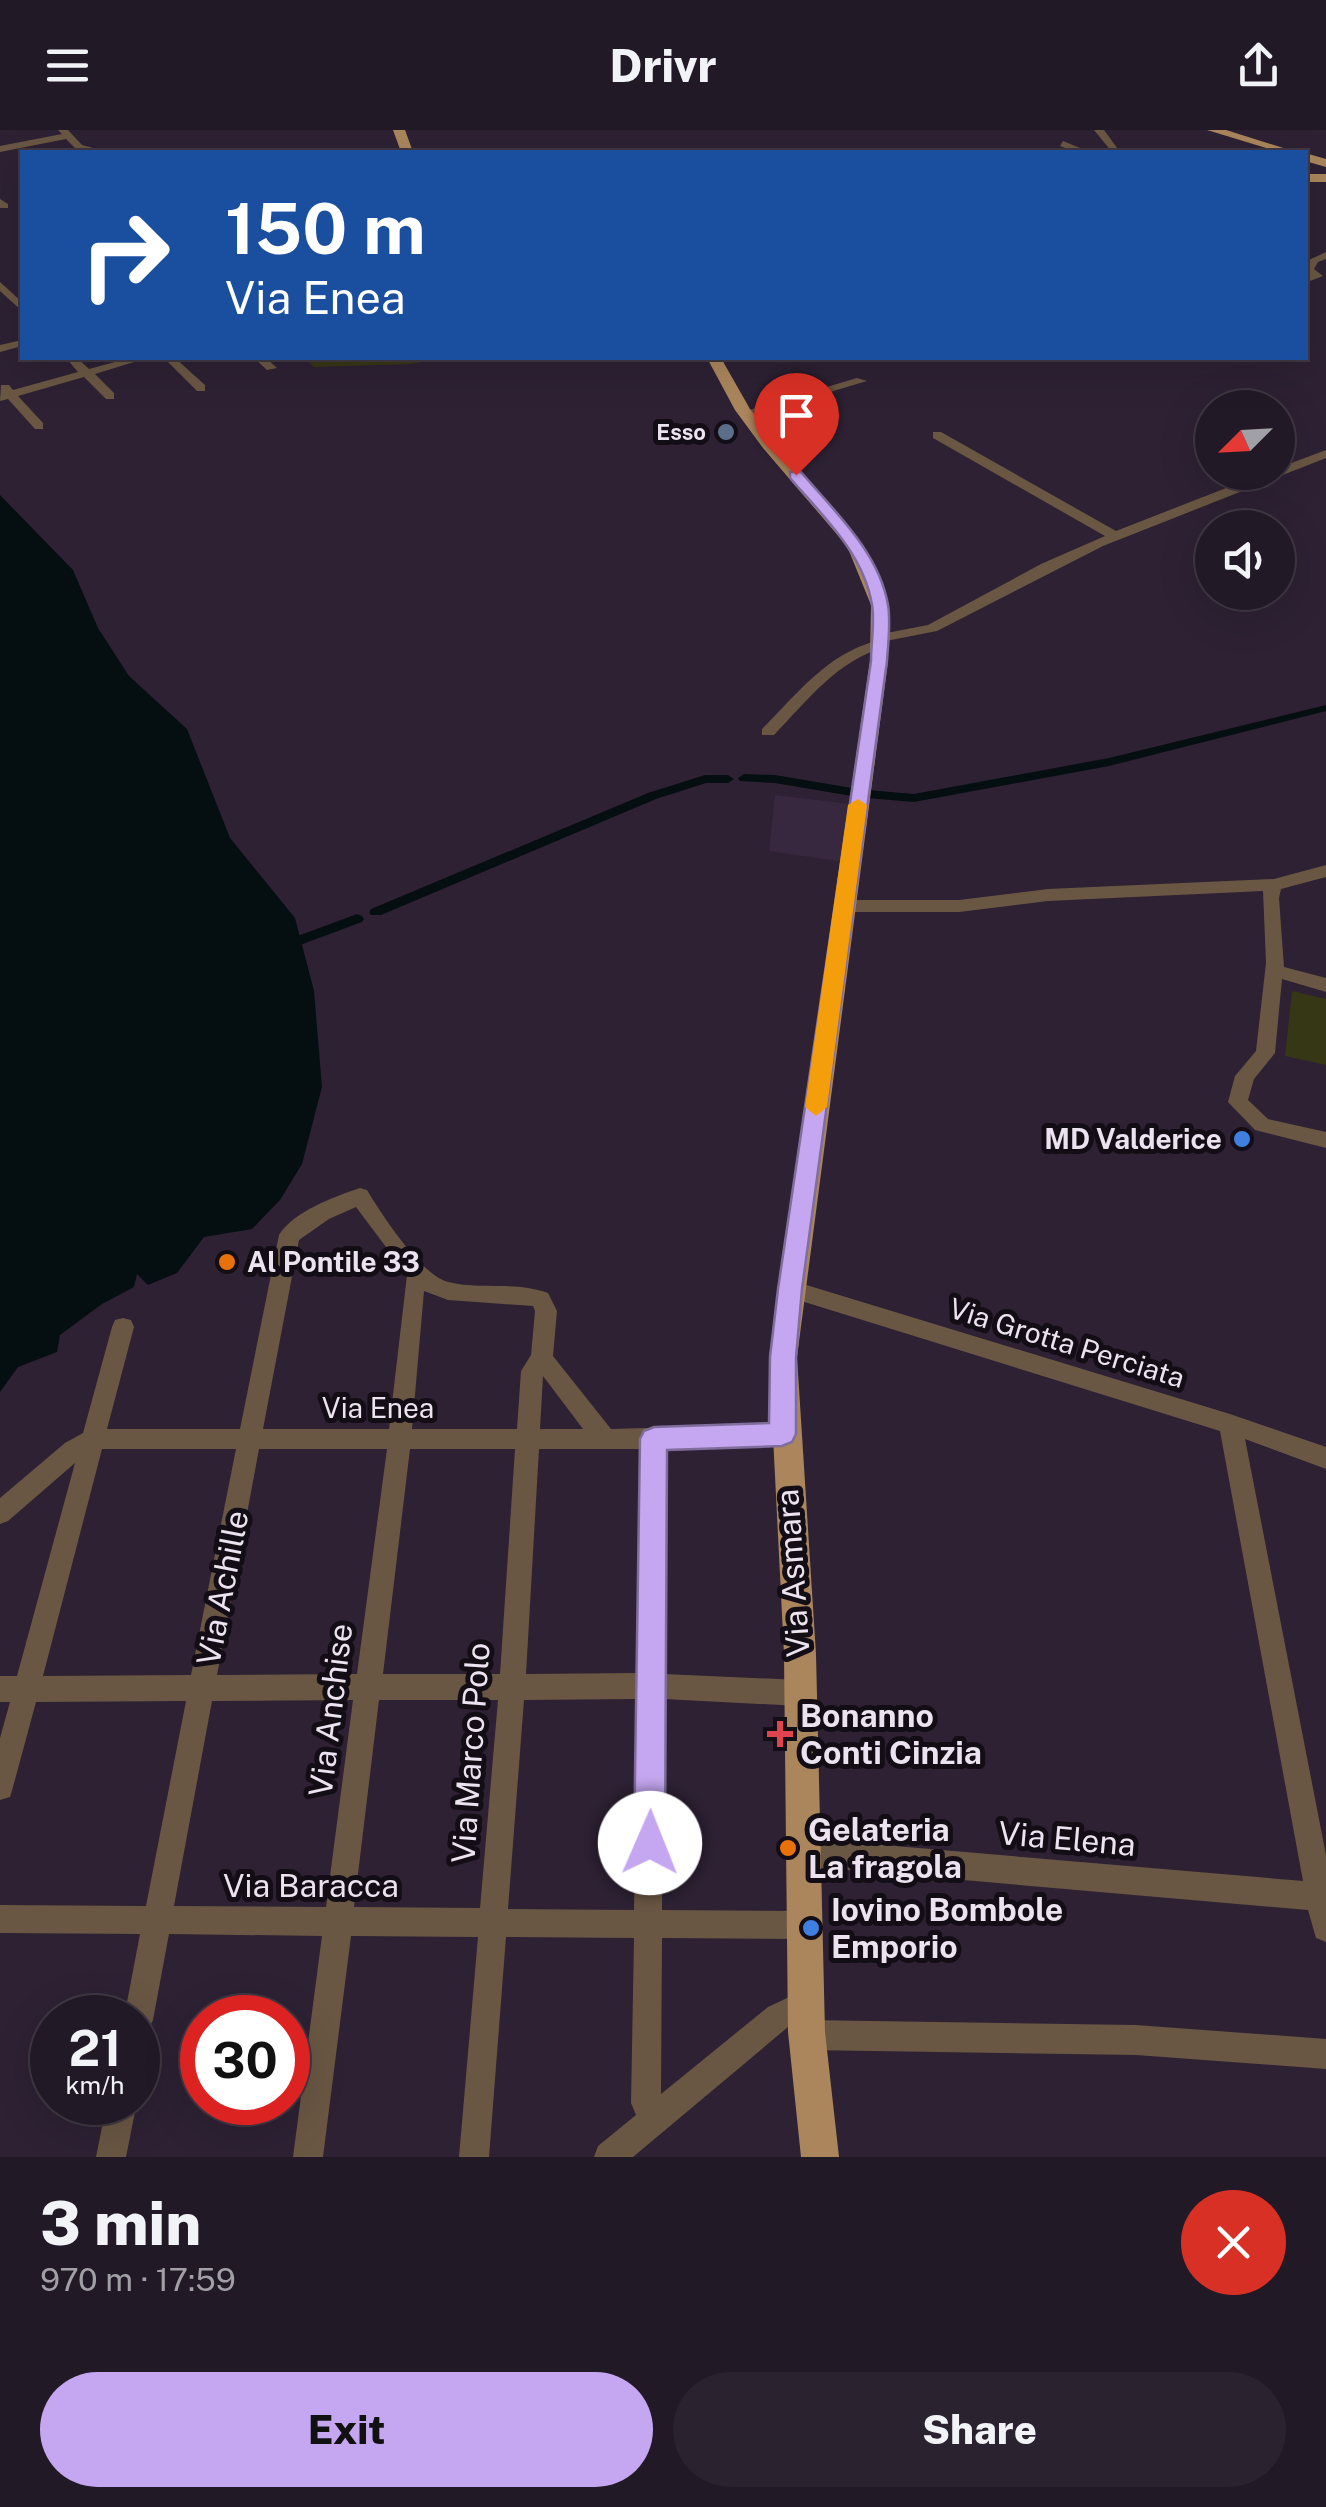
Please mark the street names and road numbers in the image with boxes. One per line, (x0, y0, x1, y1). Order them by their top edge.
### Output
street label: Via Grotta Perciata (945, 1291, 1189, 1394)
street label: Via Enea (322, 1391, 434, 1424)
street label: Via Asmara (768, 1488, 817, 1658)
street label: Via Achille (189, 1507, 256, 1669)
street label: Via Anchise (302, 1621, 359, 1799)
street label: Via Marco Polo (444, 1641, 497, 1865)
street label: Via Elena (997, 1814, 1137, 1863)
street label: Via Baracca (223, 1867, 399, 1904)

